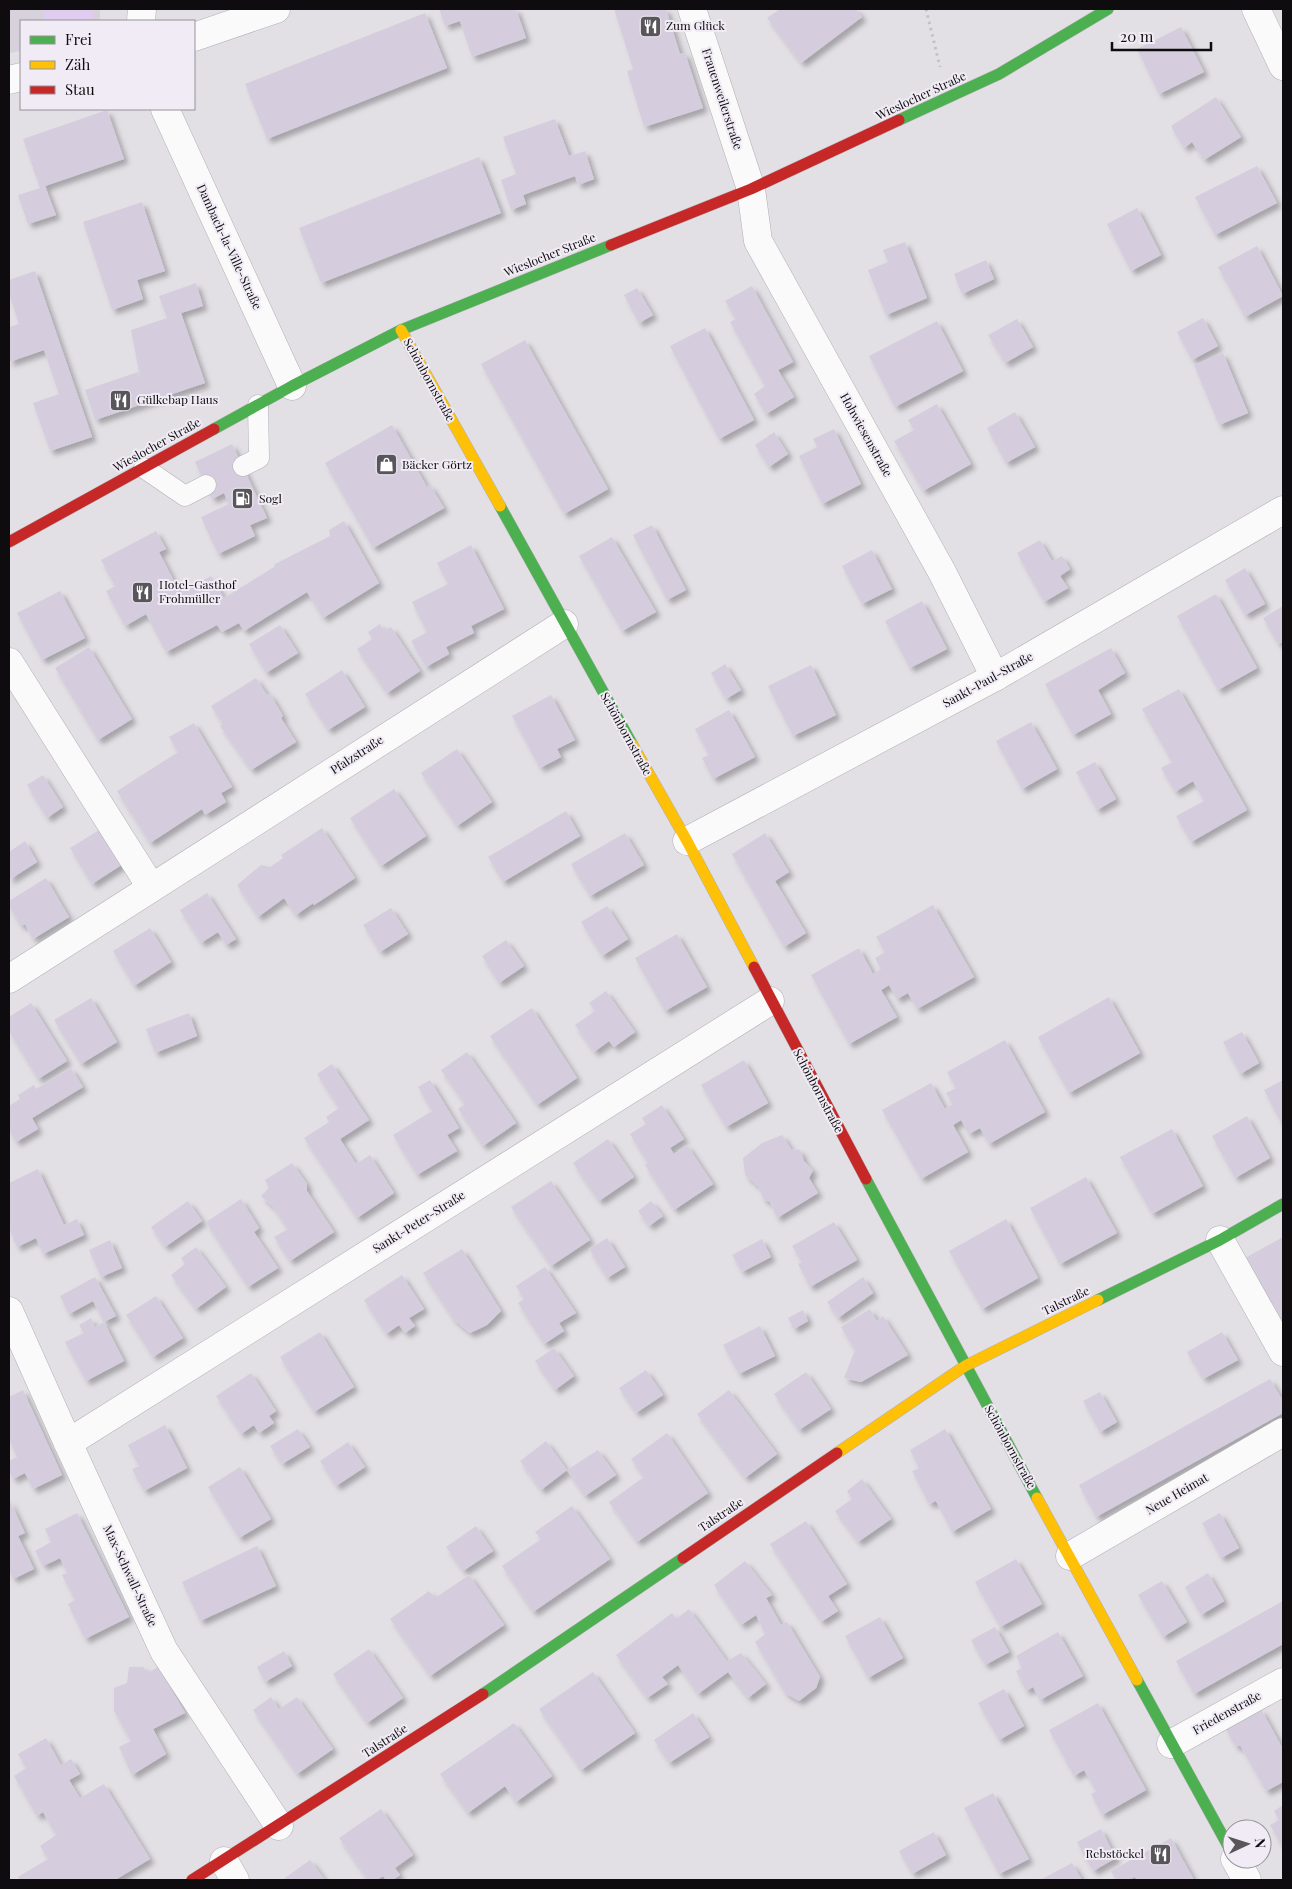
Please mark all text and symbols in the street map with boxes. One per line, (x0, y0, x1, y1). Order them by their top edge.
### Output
restaurant icon: Zum Glück (638, 14, 662, 38)
place label: Zum Glück (666, 17, 725, 33)
legend (20, 20, 195, 110)
scale bar (1112, 20, 1211, 52)
text: 20 m (1120, 26, 1154, 46)
text: Frei (65, 29, 93, 49)
street label: Frauenweilerstraße (699, 46, 747, 151)
text: Zäh (65, 54, 90, 74)
street label: Wieslocher Straße (872, 67, 968, 123)
text: Stau (65, 79, 95, 99)
street label: Dambach-la-Ville-Straße (194, 181, 266, 312)
street label: Wieslocher Straße (500, 228, 598, 280)
street label: Schönbornstraße (400, 335, 459, 424)
restaurant icon: Gülkebap Haus (109, 388, 133, 412)
street label: Hohwiesenstraße (837, 390, 897, 479)
place label: Gülkebap Haus (137, 391, 218, 407)
street label: Wieslocher Straße (109, 413, 203, 475)
shop icon: Bäcker Görtz (374, 453, 398, 477)
place label: Bäcker Görtz (402, 456, 472, 472)
fuel station icon: Sogl (231, 487, 255, 511)
place label: Sogl (259, 490, 282, 506)
place label: Hotel-Gasthof Frohmüller (159, 576, 237, 606)
restaurant icon: Hotel-Gasthof Frohmüller (131, 580, 155, 604)
street label: Sankt-Paul-Straße (940, 648, 1036, 711)
street label: Schönbornstraße (597, 689, 656, 778)
street label: Pfalzstraße (327, 731, 386, 777)
street label: Schönbornstraße (790, 1046, 848, 1135)
street label: Sankt-Peter-Straße (369, 1186, 468, 1256)
street label: Talstraße (1039, 1282, 1092, 1318)
street label: Schönbornstraße (981, 1402, 1040, 1491)
street label: Neue Heimat (1142, 1468, 1211, 1517)
street label: Talstraße (695, 1493, 746, 1535)
street label: Max-Schwall-Straße (100, 1522, 162, 1629)
street label: Friedenstraße (1189, 1687, 1264, 1738)
street label: Talstraße (359, 1720, 410, 1761)
north arrow (1222, 1819, 1272, 1869)
text: N (1251, 1837, 1270, 1849)
restaurant icon: Rebstöckel (1148, 1842, 1172, 1866)
place label: Rebstöckel (1086, 1845, 1145, 1861)

